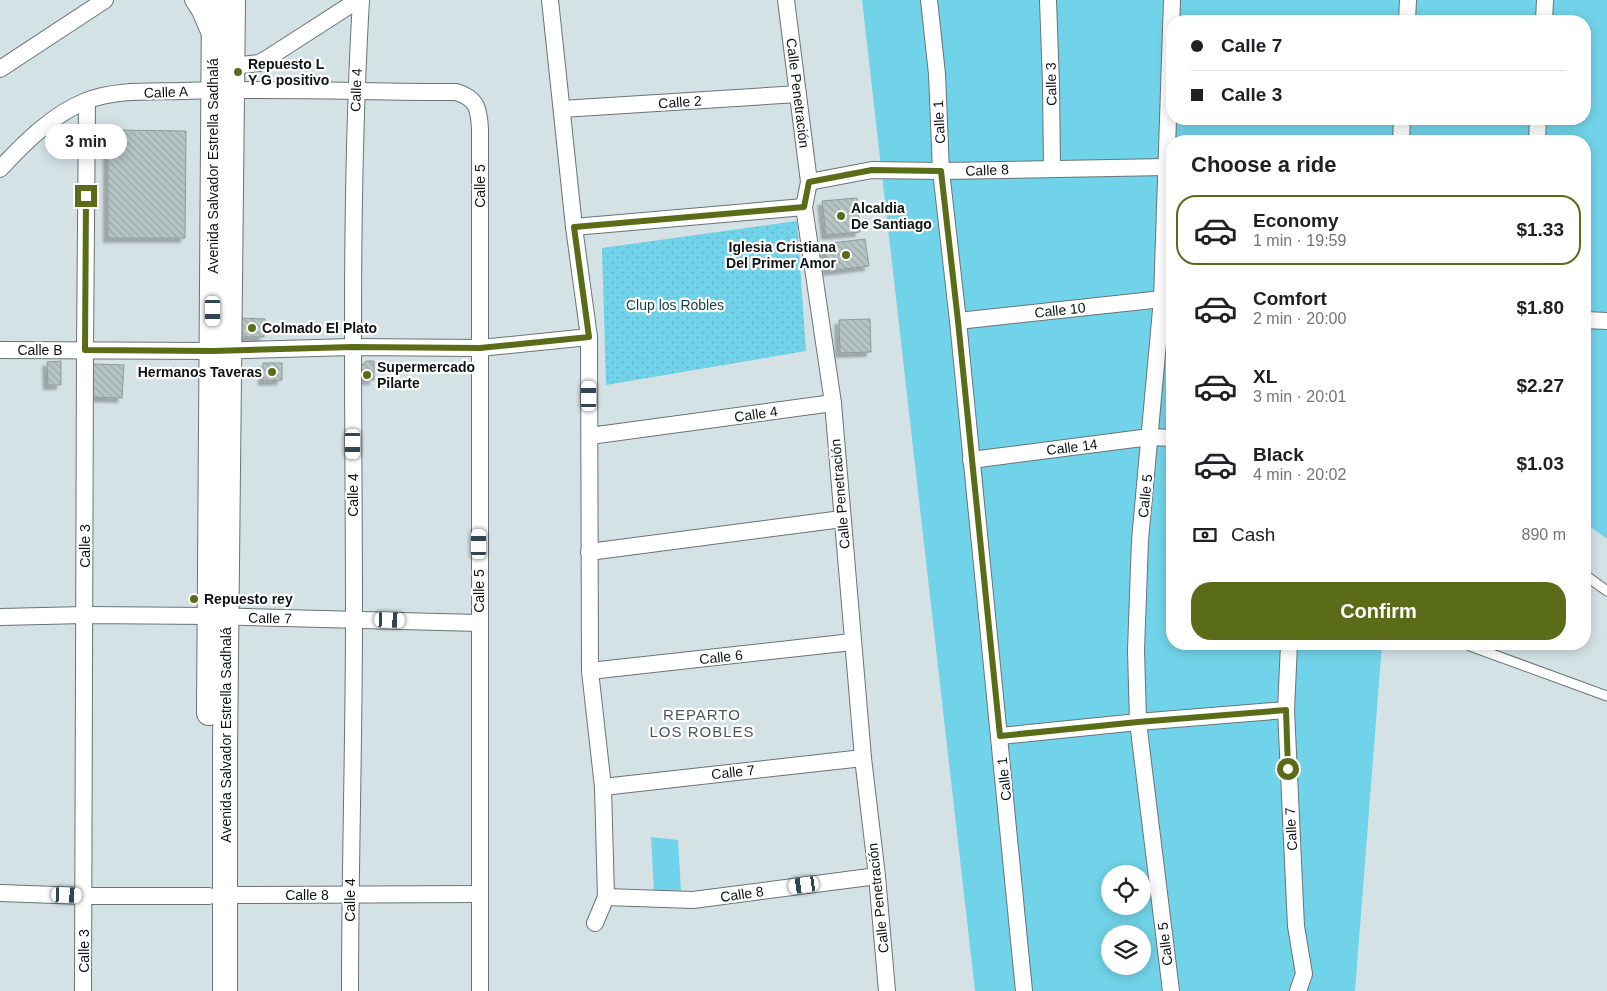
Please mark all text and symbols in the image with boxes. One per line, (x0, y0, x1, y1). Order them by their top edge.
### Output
text: Calle 7 (1221, 35, 1282, 56)
street label: Calle Penetración (783, 37, 813, 149)
place label: Repuesto L Y G positivo (248, 56, 329, 88)
street label: Avenida Salvador Estrella Sadhalá (205, 58, 221, 274)
street label: Calle 3 (1043, 62, 1059, 106)
marker: Repuesto L Y G positivo (232, 66, 244, 78)
street label: Calle 4 (347, 68, 365, 112)
street label: Calle A (144, 83, 189, 101)
text: Calle 3 (1221, 84, 1282, 105)
street label: Calle 2 (658, 92, 703, 112)
street label: Calle 1 (930, 100, 948, 144)
callout: 3 min (45, 124, 127, 158)
text: 3 min (65, 133, 107, 150)
text: Choose a ride (1191, 152, 1336, 177)
street label: Calle 8 (965, 161, 1009, 179)
street label: Calle 5 (472, 164, 488, 208)
route end (75, 185, 97, 207)
place label: Alcaldia De Santiago (851, 200, 932, 232)
icon: car (1193, 208, 1238, 253)
marker: Alcaldia De Santiago (835, 210, 847, 222)
text: Economy (1253, 210, 1339, 231)
text: $1.33 (1516, 219, 1564, 240)
text: 1 min · 19:59 (1253, 232, 1346, 249)
place label: Iglesia Cristiana Del Primer Amor (726, 239, 837, 271)
marker: Iglesia Cristiana Del Primer Amor (840, 249, 852, 261)
icon: car (1193, 286, 1238, 331)
text: Comfort (1253, 288, 1327, 309)
car (205, 296, 220, 326)
park label: Clup los Robles (626, 297, 724, 313)
text: $1.80 (1516, 297, 1564, 318)
street label: Calle 10 (1034, 299, 1087, 321)
text: 2 min · 20:00 (1253, 310, 1346, 327)
place label: Colmado El Plato (262, 320, 377, 336)
marker: Colmado El Plato (246, 322, 258, 334)
street label: Calle B (17, 342, 63, 358)
place label: Supermercado Pilarte (377, 359, 475, 391)
place label: Hermanos Taveras (138, 364, 262, 380)
icon: car (1193, 364, 1238, 409)
marker: Hermanos Taveras (266, 366, 278, 378)
text: XL (1253, 366, 1277, 387)
marker: Supermercado Pilarte (361, 369, 373, 381)
text: $2.27 (1516, 375, 1564, 396)
car (581, 381, 596, 411)
text: 3 min · 20:01 (1253, 388, 1346, 405)
street label: Calle 4 (733, 403, 779, 425)
car (345, 429, 360, 459)
street label: Calle 14 (1046, 436, 1099, 458)
street label: Calle Penetración (827, 438, 853, 550)
icon: car (1193, 442, 1238, 487)
text: Black (1253, 444, 1304, 465)
text: $1.03 (1516, 453, 1564, 474)
text: 4 min · 20:02 (1253, 466, 1346, 483)
street label: Calle 4 (345, 473, 361, 517)
street label: Calle 5 (1135, 473, 1155, 519)
icon: cash (1191, 521, 1219, 549)
street label: Calle 3 (77, 524, 93, 568)
text: Cash (1231, 524, 1275, 545)
text: 890 m (1522, 526, 1566, 543)
car (471, 529, 486, 559)
street label: Calle 5 (471, 569, 487, 613)
button: Confirm (1191, 582, 1566, 640)
place label: Repuesto rey (204, 591, 293, 607)
marker: Repuesto rey (188, 593, 200, 605)
street label: Calle 7 (248, 610, 292, 626)
car (374, 612, 405, 628)
street label: Avenida Salvador Estrella Sadhalá (218, 627, 234, 843)
street label: Calle 6 (698, 647, 744, 667)
district label: REPARTO LOS ROBLES (649, 706, 755, 740)
street label: Calle 1 (994, 756, 1014, 802)
route start (1277, 758, 1299, 780)
street label: Calle 7 (710, 762, 756, 782)
street label: Calle 7 (1282, 807, 1300, 851)
street label: Calle Penetración (864, 842, 892, 954)
map controls (1101, 865, 1151, 975)
button: locate (1101, 865, 1151, 915)
car (788, 875, 819, 895)
street label: Calle 4 (342, 878, 358, 922)
street label: Calle 8 (719, 883, 765, 905)
car (51, 887, 82, 903)
street label: Calle 8 (285, 887, 329, 903)
street label: Calle 5 (1154, 921, 1176, 967)
button: layers (1101, 925, 1151, 975)
street label: Calle 3 (76, 929, 92, 973)

